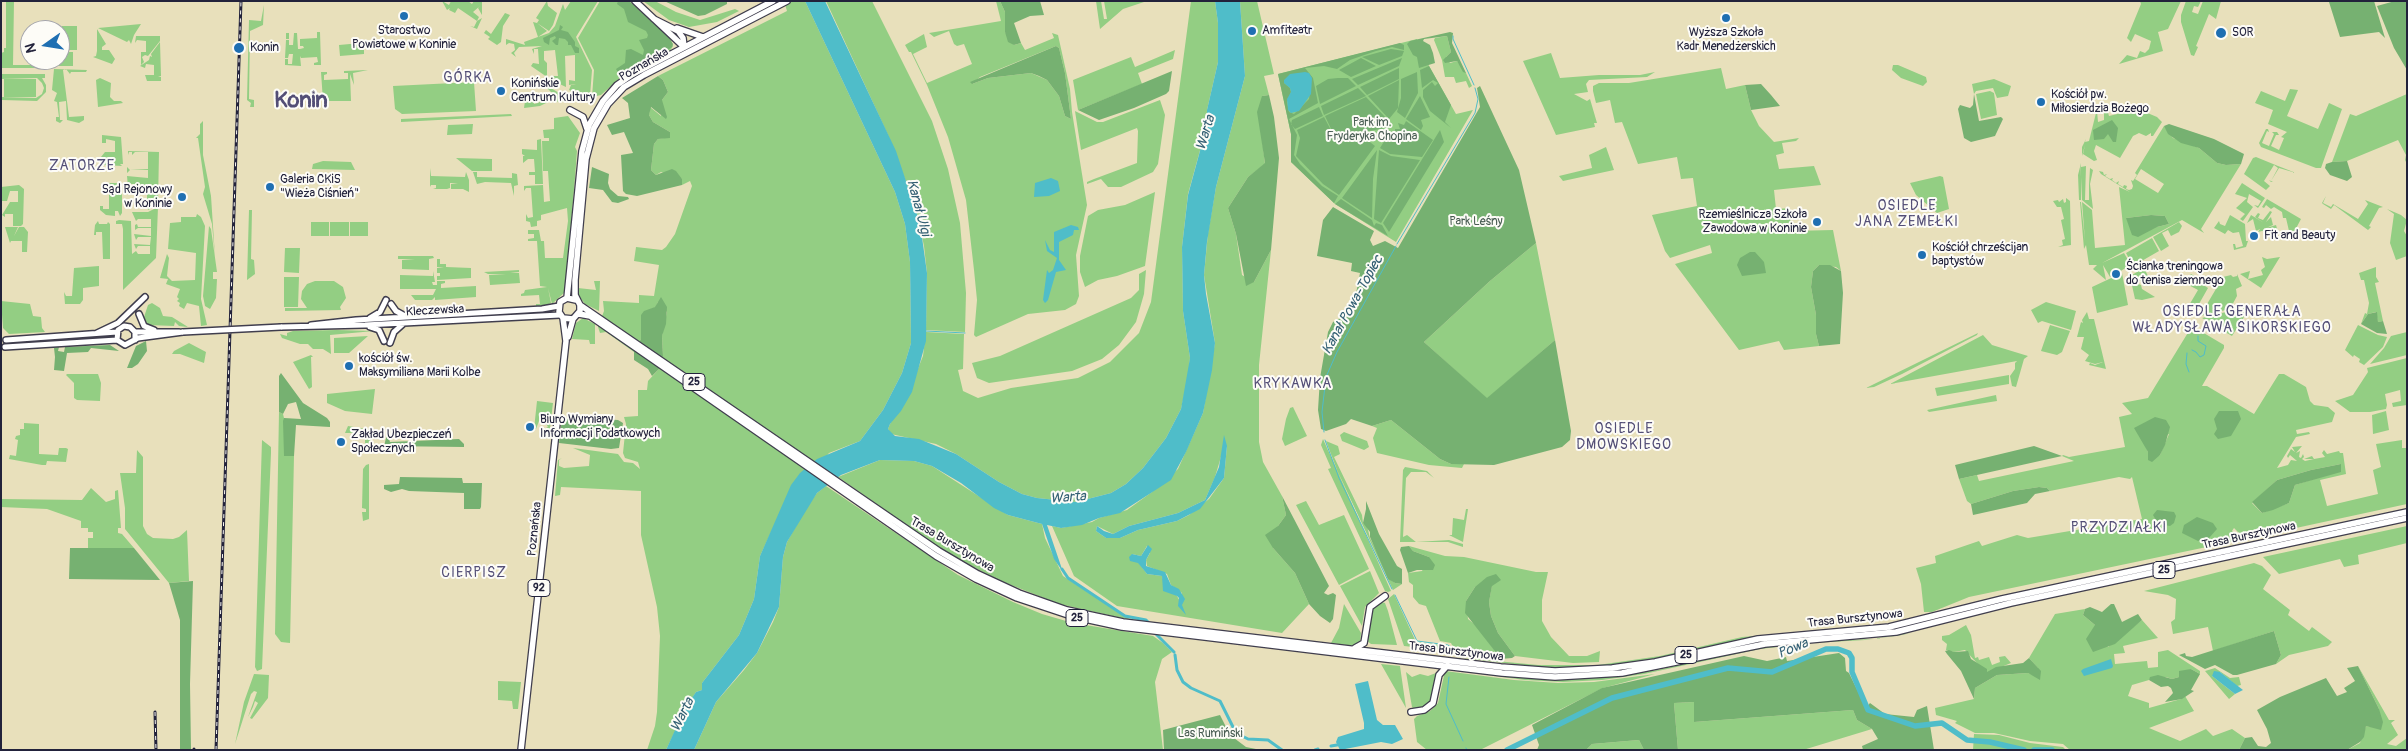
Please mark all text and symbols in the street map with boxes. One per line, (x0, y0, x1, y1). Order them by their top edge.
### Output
marker: Starostwo Powiatowe w Koninie (398, 10, 410, 22)
marker: Wyższa Szkoła Kadr Menedżerskich (1720, 12, 1732, 24)
north arrow (20, 20, 70, 70)
place label: Starostwo Powiatowe w Koninie (352, 24, 456, 52)
place label: Amfiteatr (1262, 24, 1312, 38)
marker: Amfiteatr (1246, 25, 1258, 37)
place label: Wyższa Szkoła Kadr Menedżerskich (1676, 26, 1776, 54)
marker: SOR (2214, 26, 2228, 40)
place label: SOR (2232, 26, 2254, 40)
marker: Konin (232, 41, 246, 55)
place label: Konin (250, 41, 279, 55)
text: N (22, 42, 40, 55)
street label: Poznańska (617, 45, 671, 85)
district label: GÓRKA (443, 70, 493, 86)
place label: Konińskie Centrum Kultury (511, 77, 595, 105)
marker: Konińskie Centrum Kultury (495, 85, 507, 97)
district label: Konin (274, 88, 328, 114)
place label: Kościół pw. Miłosierdzia Bożego (2051, 88, 2149, 116)
marker: Kościół pw. Miłosierdzia Bożego (2035, 96, 2047, 108)
water label: Warta (1193, 114, 1219, 152)
park label: Park im. Fryderyka Chopina (1327, 116, 1417, 144)
district label: ZATORZE (48, 158, 116, 174)
place label: Galeria CKiS "Wieża Ciśnień" (280, 173, 359, 201)
water label: Kanał Ulgi (902, 178, 934, 238)
marker: Galeria CKiS "Wieża Ciśnień" (264, 181, 276, 193)
place label: Sąd Rejonowy w Koninie (102, 183, 172, 211)
marker: Sąd Rejonowy w Koninie (176, 191, 188, 203)
district label: OSIEDLE JANA ZEMEŁKI (1854, 198, 1960, 230)
place label: Rzemieślnicza Szkoła Zawodowa w Koninie (1698, 208, 1807, 236)
park label: Park Leśny (1449, 215, 1503, 229)
marker: Rzemieślnicza Szkoła Zawodowa w Koninie (1811, 216, 1823, 228)
place label: Fit and Beauty (2264, 229, 2335, 243)
marker: Fit and Beauty (2248, 230, 2260, 242)
place label: Kościół chrześcijan baptystów (1932, 241, 2028, 269)
marker: Kościół chrześcijan baptystów (1916, 249, 1928, 261)
water label: Kanał Powa-Topiec (1319, 253, 1387, 357)
place label: Ścianka treningowa do tenisa ziemnego (2126, 260, 2224, 288)
marker: Ścianka treningowa do tenisa ziemnego (2110, 268, 2122, 280)
street label: Kleczewska (406, 302, 464, 320)
district label: OSIEDLE GENERAŁA WŁADYSŁAWA SIKORSKIEGO (2130, 304, 2334, 336)
place label: kościół św. Maksymiliana Marii Kolbe (359, 352, 480, 380)
marker: kościół św. Maksymiliana Marii Kolbe (343, 360, 355, 372)
road number: 25 (683, 374, 705, 391)
district label: KRYKAWKA (1253, 376, 1333, 392)
place label: Biuro Wymiany Informacji Podatkowych (540, 413, 660, 441)
marker: Biuro Wymiany Informacji Podatkowych (524, 421, 536, 433)
district label: OSIEDLE DMOWSKIEGO (1575, 421, 1673, 454)
place label: Zakład Ubezpieczeń Społecznych (351, 428, 452, 456)
marker: Zakład Ubezpieczeń Społecznych (335, 436, 347, 448)
water label: Warta (1050, 488, 1086, 508)
street label: Poznańska (525, 501, 545, 557)
street label: Trasa Bursztynowa (907, 514, 997, 576)
street label: Trasa Bursztynowa (2201, 519, 2297, 553)
district label: PRZYDZIAŁKI (2069, 520, 2169, 536)
road number: 25 (2153, 562, 2175, 578)
district label: CIERPISZ (440, 565, 508, 581)
road number: 92 (528, 580, 550, 596)
street label: Trasa Bursztynowa (1807, 607, 1903, 631)
road number: 25 (1066, 610, 1088, 626)
water label: Powa (1775, 635, 1811, 663)
street label: Trasa Bursztynowa (1408, 639, 1504, 665)
road number: 25 (1675, 646, 1697, 664)
water label: Warta (668, 695, 698, 735)
park label: Las Rumiński (1177, 727, 1243, 741)

